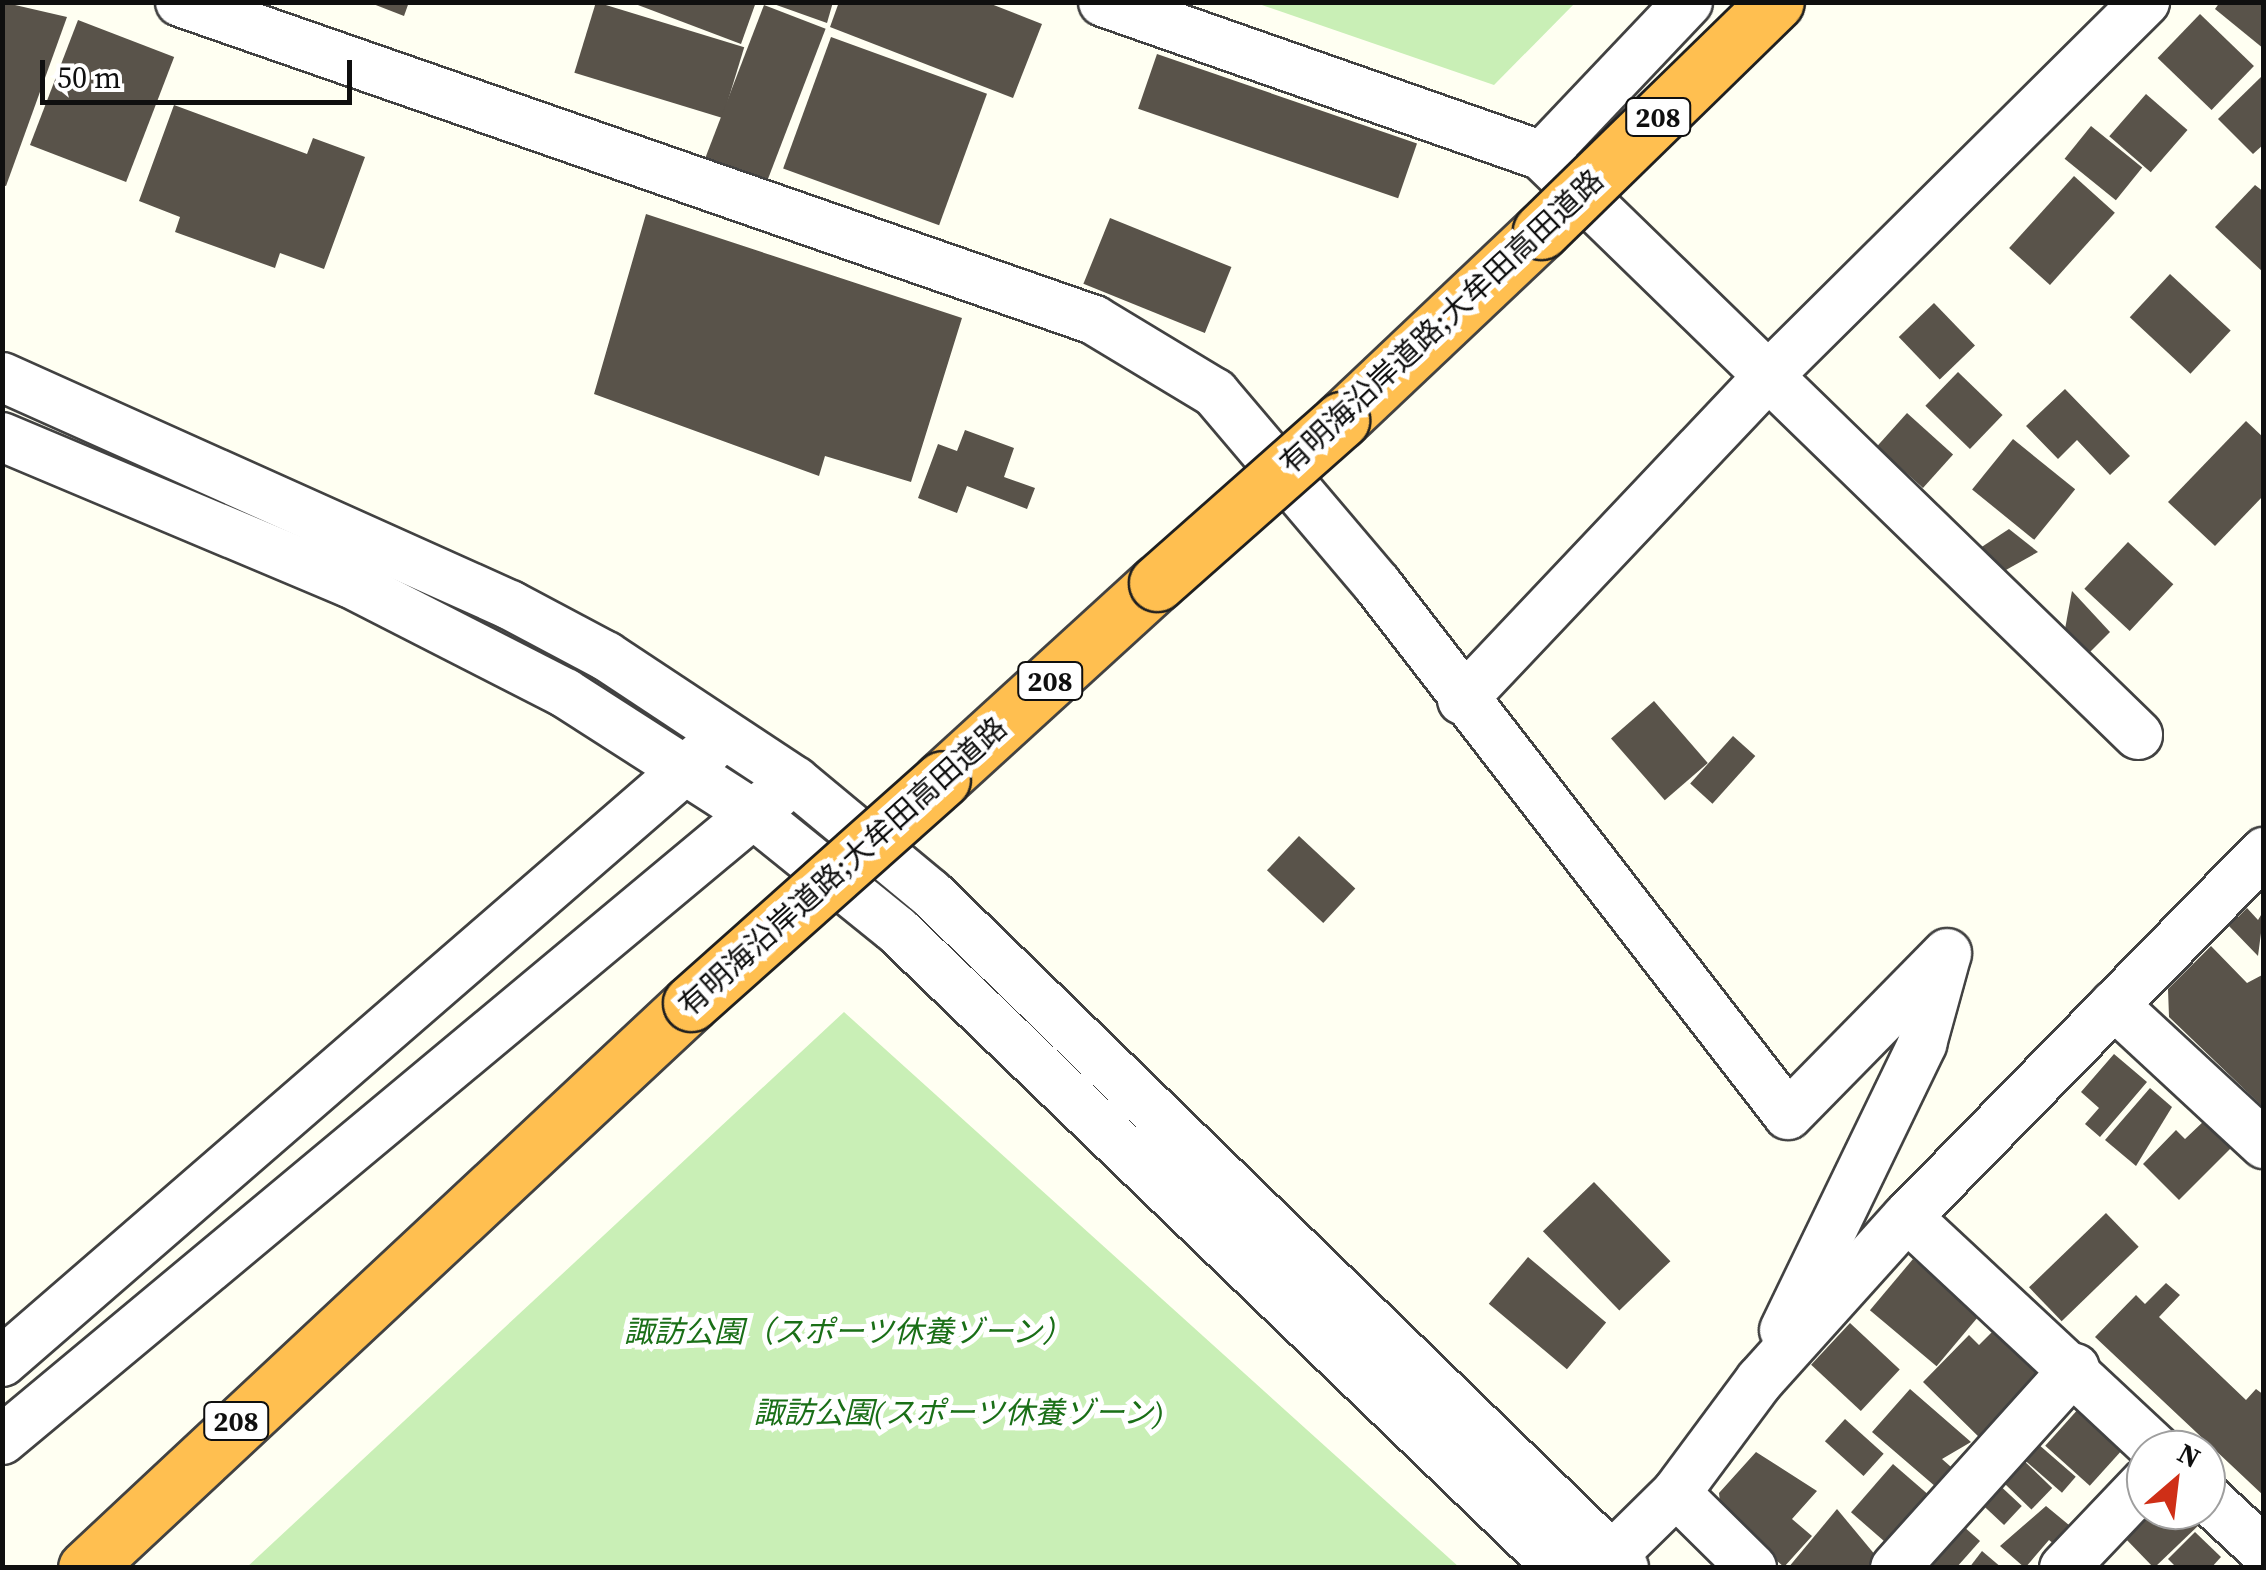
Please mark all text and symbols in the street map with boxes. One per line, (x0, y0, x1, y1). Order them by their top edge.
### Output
scale bar (45, 40, 358, 102)
text: 50 m (57, 57, 121, 98)
road number: 208 (1623, 94, 1693, 140)
street label: 有明海沿岸道路;大牟田高田道路 (1273, 163, 1611, 481)
road number: 208 (1015, 658, 1085, 704)
street label: 有明海沿岸道路;大牟田高田道路 (672, 710, 1014, 1024)
park label: 諏訪公園（スポーツ休養ゾーン） (623, 1314, 1073, 1350)
park label: 諏訪公園(スポーツ休養ゾーン) (753, 1395, 1165, 1431)
road number: 208 (201, 1398, 271, 1444)
north arrow (2126, 1430, 2226, 1530)
text: N (2171, 1434, 2207, 1477)

